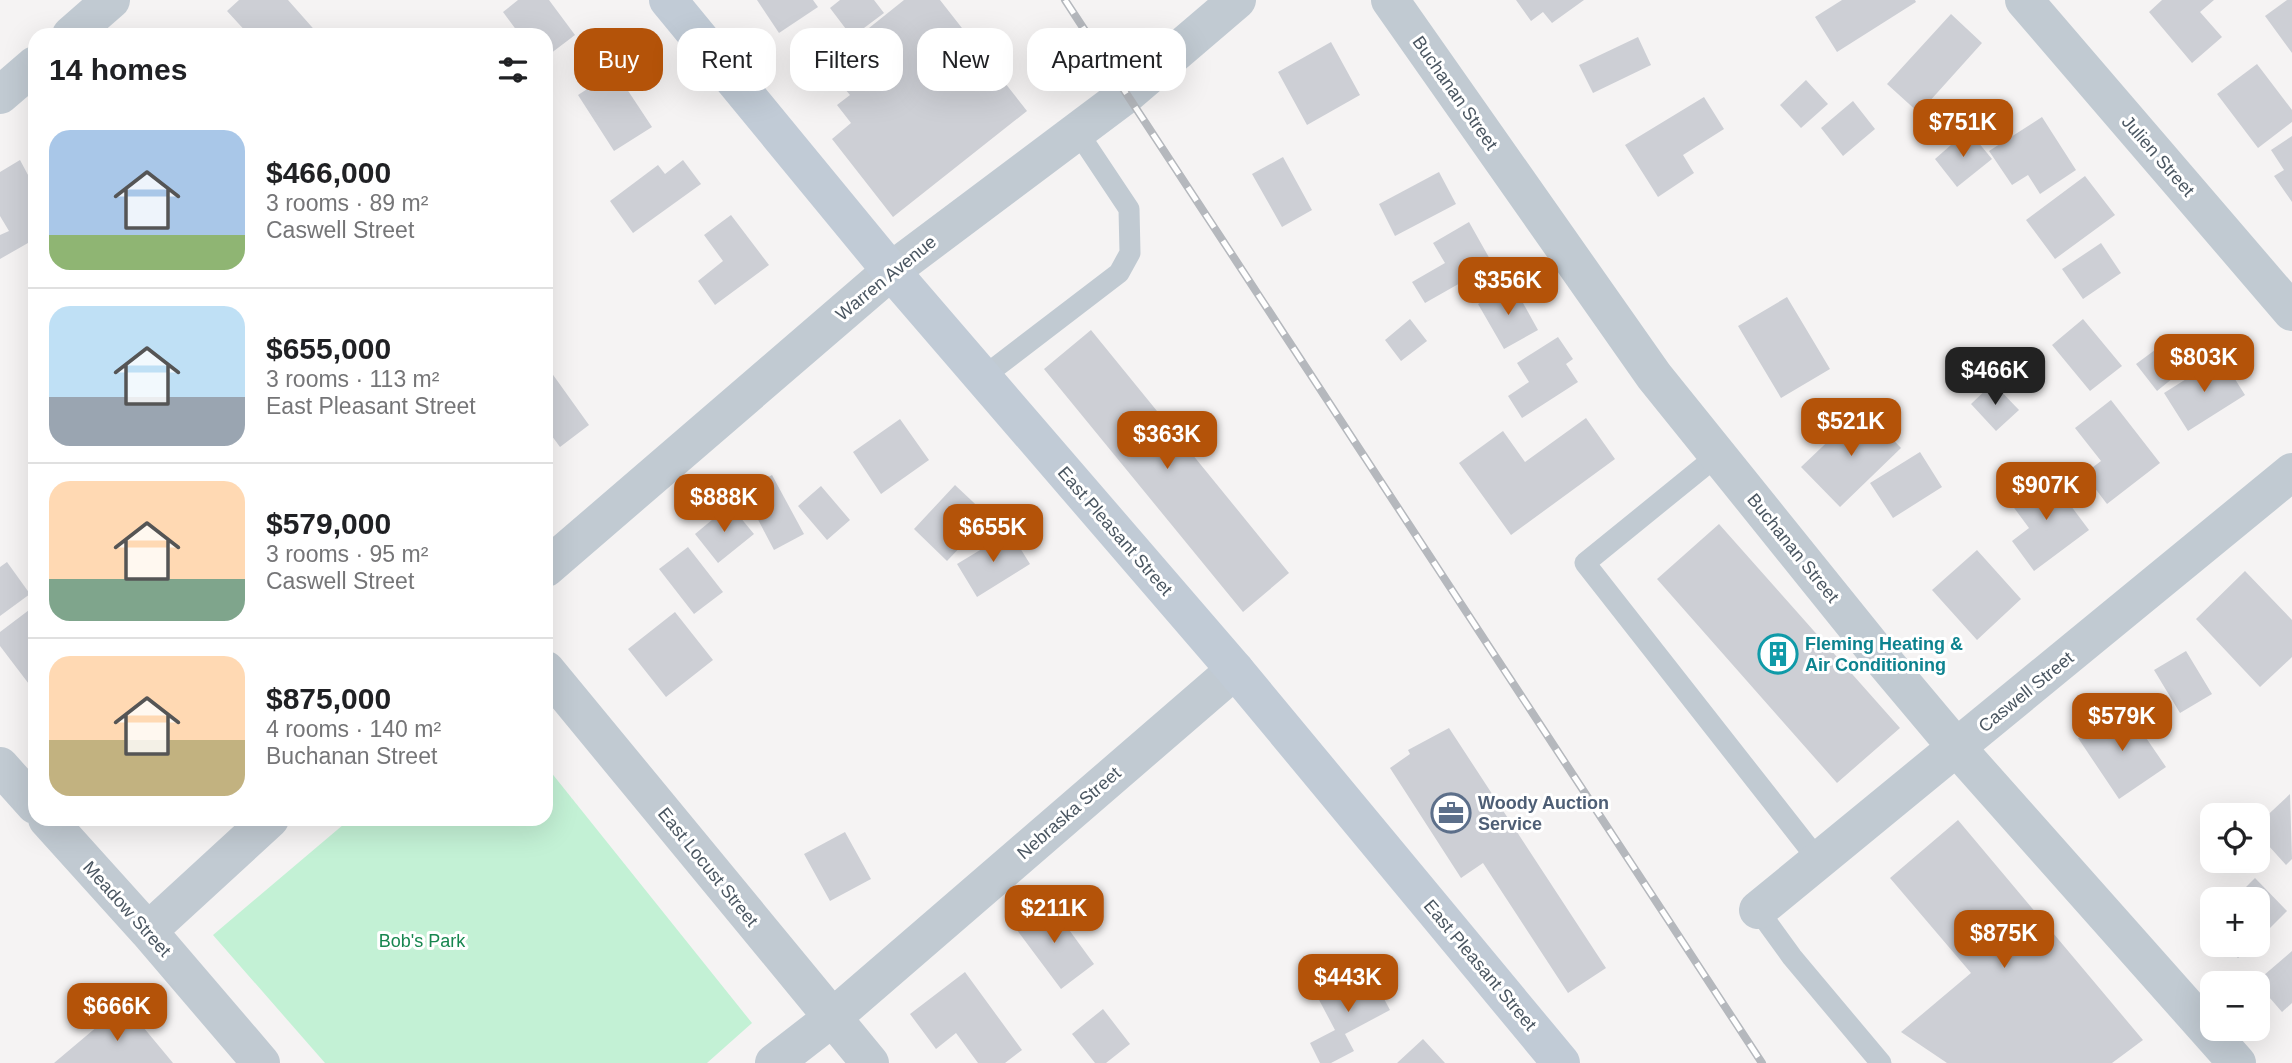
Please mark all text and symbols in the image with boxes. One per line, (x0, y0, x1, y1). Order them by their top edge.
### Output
chip: Buy (574, 28, 663, 91)
chip: Rent (677, 28, 776, 91)
chip: Filters (790, 28, 903, 91)
chip: New (917, 28, 1013, 91)
chip: Apartment (1027, 28, 1186, 91)
street label: Buchanan Street (1408, 32, 1502, 154)
icon: filters (494, 51, 532, 89)
text: 14 homes (49, 53, 187, 86)
pin: $751K (1914, 100, 2012, 159)
text: $751K (1929, 109, 1997, 135)
street label: Julien Street (2118, 112, 2198, 200)
text: $466,000 (266, 156, 391, 189)
icon: home (105, 158, 189, 242)
text: 3 rooms · 89 m² (266, 190, 428, 216)
text: Caswell Street (266, 217, 414, 243)
street label: Warren Avenue (832, 232, 940, 324)
pin: $356K (1459, 258, 1557, 317)
text: $356K (1474, 267, 1542, 293)
text: $655,000 (266, 332, 391, 365)
icon: home (105, 334, 189, 418)
pin: $803K (2155, 334, 2253, 394)
text: $803K (2170, 344, 2238, 370)
pin: $466K (1946, 348, 2044, 407)
text: $466K (1961, 357, 2029, 383)
text: 3 rooms · 113 m² (266, 366, 439, 392)
text: East Pleasant Street (266, 393, 476, 419)
pin: $521K (1802, 398, 1900, 458)
text: $521K (1817, 408, 1885, 434)
pin: $363K (1118, 412, 1216, 471)
text: $363K (1133, 421, 1201, 447)
pin: $907K (1997, 462, 2095, 522)
street label: East Pleasant Street (1054, 463, 1176, 599)
text: $907K (2012, 472, 2080, 498)
pin: $888K (675, 475, 773, 534)
text: $888K (690, 484, 758, 510)
street label: Buchanan Street (1743, 490, 1843, 606)
pin: $655K (944, 504, 1042, 564)
text: $579,000 (266, 507, 391, 540)
icon: home (105, 509, 189, 593)
text: $655K (959, 514, 1027, 540)
text: 3 rooms · 95 m² (266, 541, 428, 567)
text: Caswell Street (266, 568, 414, 594)
building icon: Fleming Heating & Air Conditioning (1757, 633, 1799, 675)
place label: Fleming Heating & Air Conditioning (1805, 634, 1963, 675)
street label: Caswell Street (1975, 648, 2077, 736)
text: $875,000 (266, 682, 391, 715)
icon: home (105, 684, 189, 768)
pin: $579K (2073, 694, 2171, 753)
text: $579K (2088, 703, 2156, 729)
text: 4 rooms · 140 m² (266, 716, 441, 742)
text: Buchanan Street (266, 743, 437, 769)
street label: Nebraska Street (1013, 763, 1125, 863)
office icon: Woody Auction Service (1430, 792, 1472, 834)
place label: Woody Auction Service (1478, 793, 1609, 834)
map controls (2200, 803, 2270, 1041)
button: locate (2200, 803, 2270, 873)
street label: East Locust Street (654, 804, 762, 930)
street label: Meadow Street (79, 857, 175, 961)
pin: $211K (1005, 886, 1103, 945)
button: + (2200, 887, 2270, 957)
text: $211K (1021, 895, 1087, 921)
street label: East Pleasant Street (1420, 896, 1540, 1034)
pin: $875K (1955, 911, 2053, 970)
text: $875K (1970, 920, 2038, 946)
park label: Bob's Park (379, 931, 466, 951)
pin: $443K (1299, 954, 1397, 1014)
text: $443K (1314, 964, 1382, 990)
button: − (2200, 971, 2270, 1041)
pin: $666K (68, 984, 166, 1043)
text: $666K (83, 993, 151, 1019)

